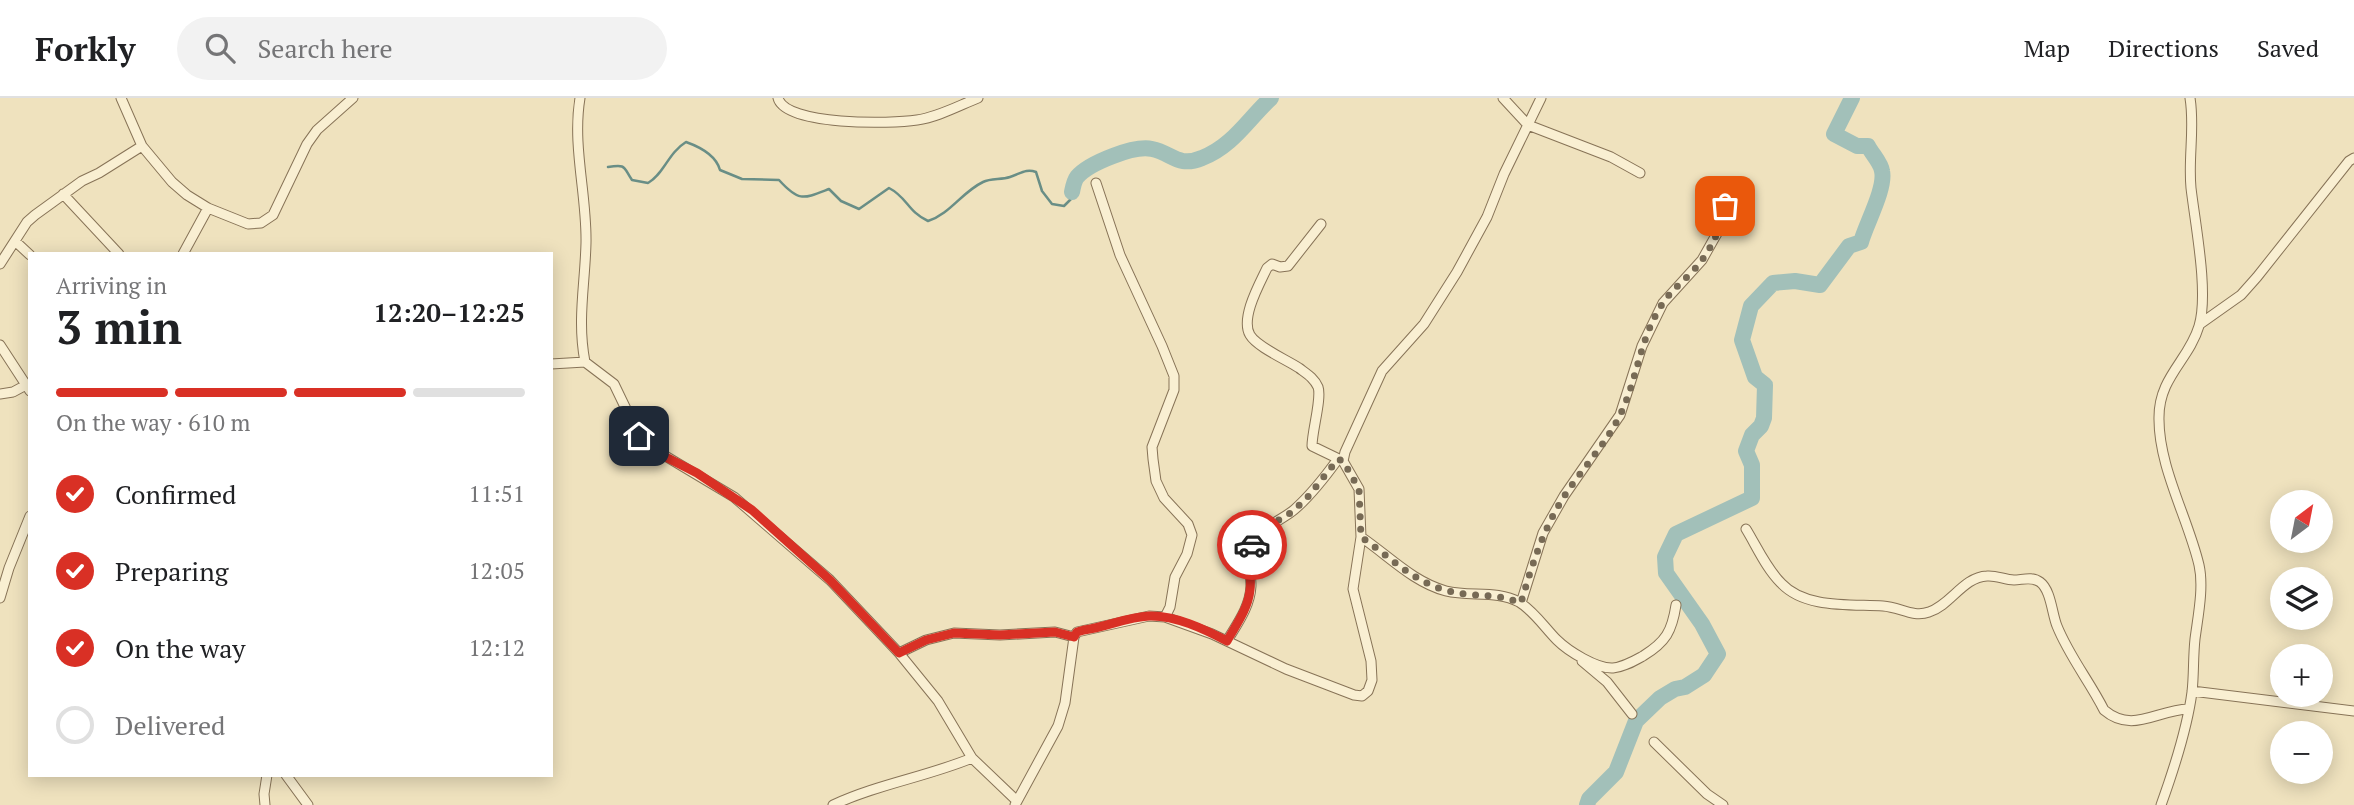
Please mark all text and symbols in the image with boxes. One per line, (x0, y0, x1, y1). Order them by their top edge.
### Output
search box (177, 17, 667, 80)
text: Forkly (35, 27, 135, 70)
icon: search (201, 29, 239, 67)
text: Search here (257, 31, 393, 65)
text: Map (2024, 32, 2070, 64)
text: Directions (2108, 32, 2219, 64)
text: Saved (2257, 32, 2319, 64)
pin (1695, 176, 1755, 236)
icon: bag (1706, 187, 1744, 225)
text: Arriving in (56, 270, 167, 301)
text: 12:20–12:25 (373, 295, 525, 329)
text: 3 min (56, 296, 182, 357)
pin (609, 406, 669, 466)
text: On the way · 610 m (56, 407, 250, 438)
icon: home (620, 417, 658, 455)
icon: check (56, 475, 94, 513)
text: Confirmed (115, 477, 236, 511)
text: 11:51 (468, 478, 525, 509)
north arrow (2270, 490, 2333, 553)
map controls (2270, 490, 2333, 784)
courier (1217, 510, 1287, 580)
icon: car (1233, 526, 1271, 564)
icon: check (56, 552, 94, 590)
text: Preparing (115, 554, 228, 588)
text: 12:05 (468, 555, 525, 586)
button: layers (2270, 567, 2333, 630)
icon: check (56, 629, 94, 667)
text: On the way (115, 631, 246, 665)
text: 12:12 (468, 632, 525, 663)
button: + (2270, 644, 2333, 707)
text: Delivered (115, 708, 225, 742)
button: − (2270, 721, 2333, 784)

